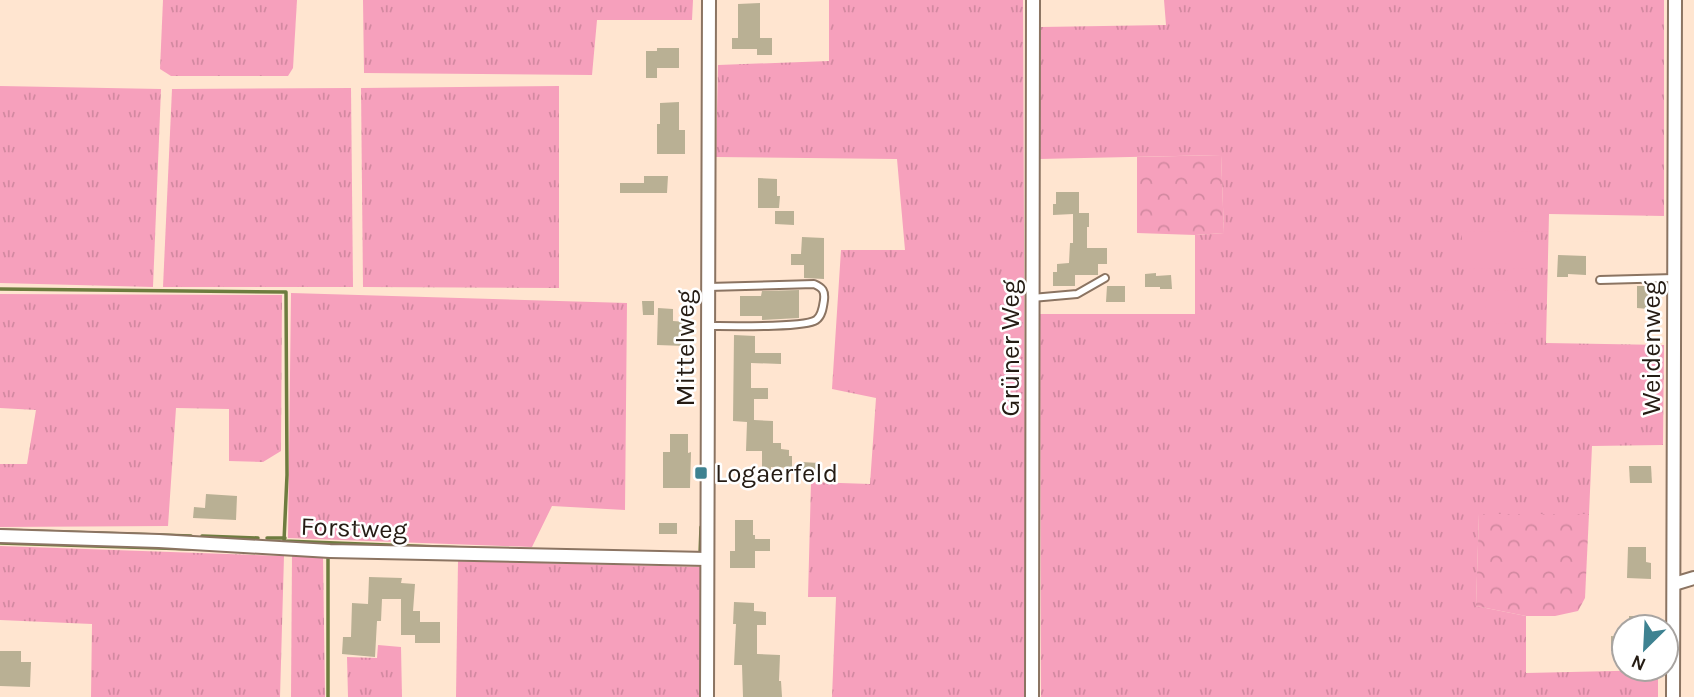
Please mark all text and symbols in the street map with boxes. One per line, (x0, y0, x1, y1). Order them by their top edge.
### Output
street label: Grüner Weg (995, 279, 1026, 416)
street label: Weidenweg (1636, 280, 1667, 415)
street label: Mittelweg (670, 289, 701, 406)
place label: Logaerfeld (715, 458, 838, 489)
marker: Logaerfeld (693, 465, 709, 481)
street label: Forstweg (300, 511, 408, 545)
north arrow (1610, 613, 1680, 683)
text: N (1628, 650, 1649, 675)

